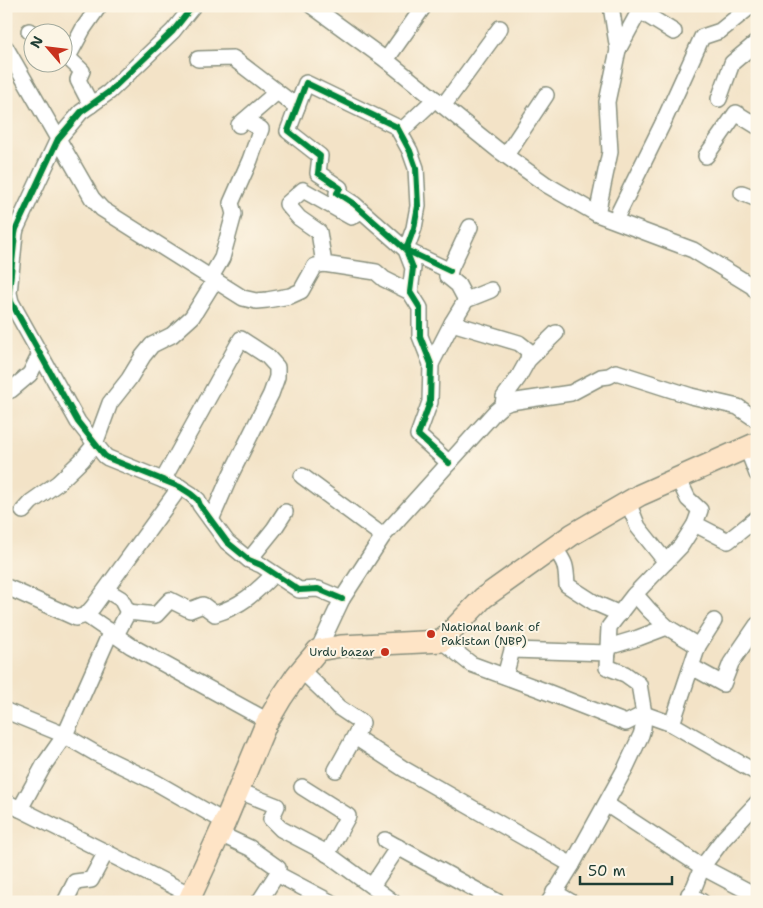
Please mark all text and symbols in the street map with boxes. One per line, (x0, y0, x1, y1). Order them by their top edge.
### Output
north arrow (22, 22, 72, 72)
text: N (26, 33, 47, 51)
place label: National bank of Pakistan (NBP) (441, 619, 540, 649)
marker: National bank of Pakistan (NBP) (425, 628, 437, 640)
place label: Urdu bazar (309, 644, 375, 660)
marker: Urdu bazar (379, 646, 391, 658)
scale bar (580, 853, 673, 885)
text: 50 m (588, 861, 626, 881)

